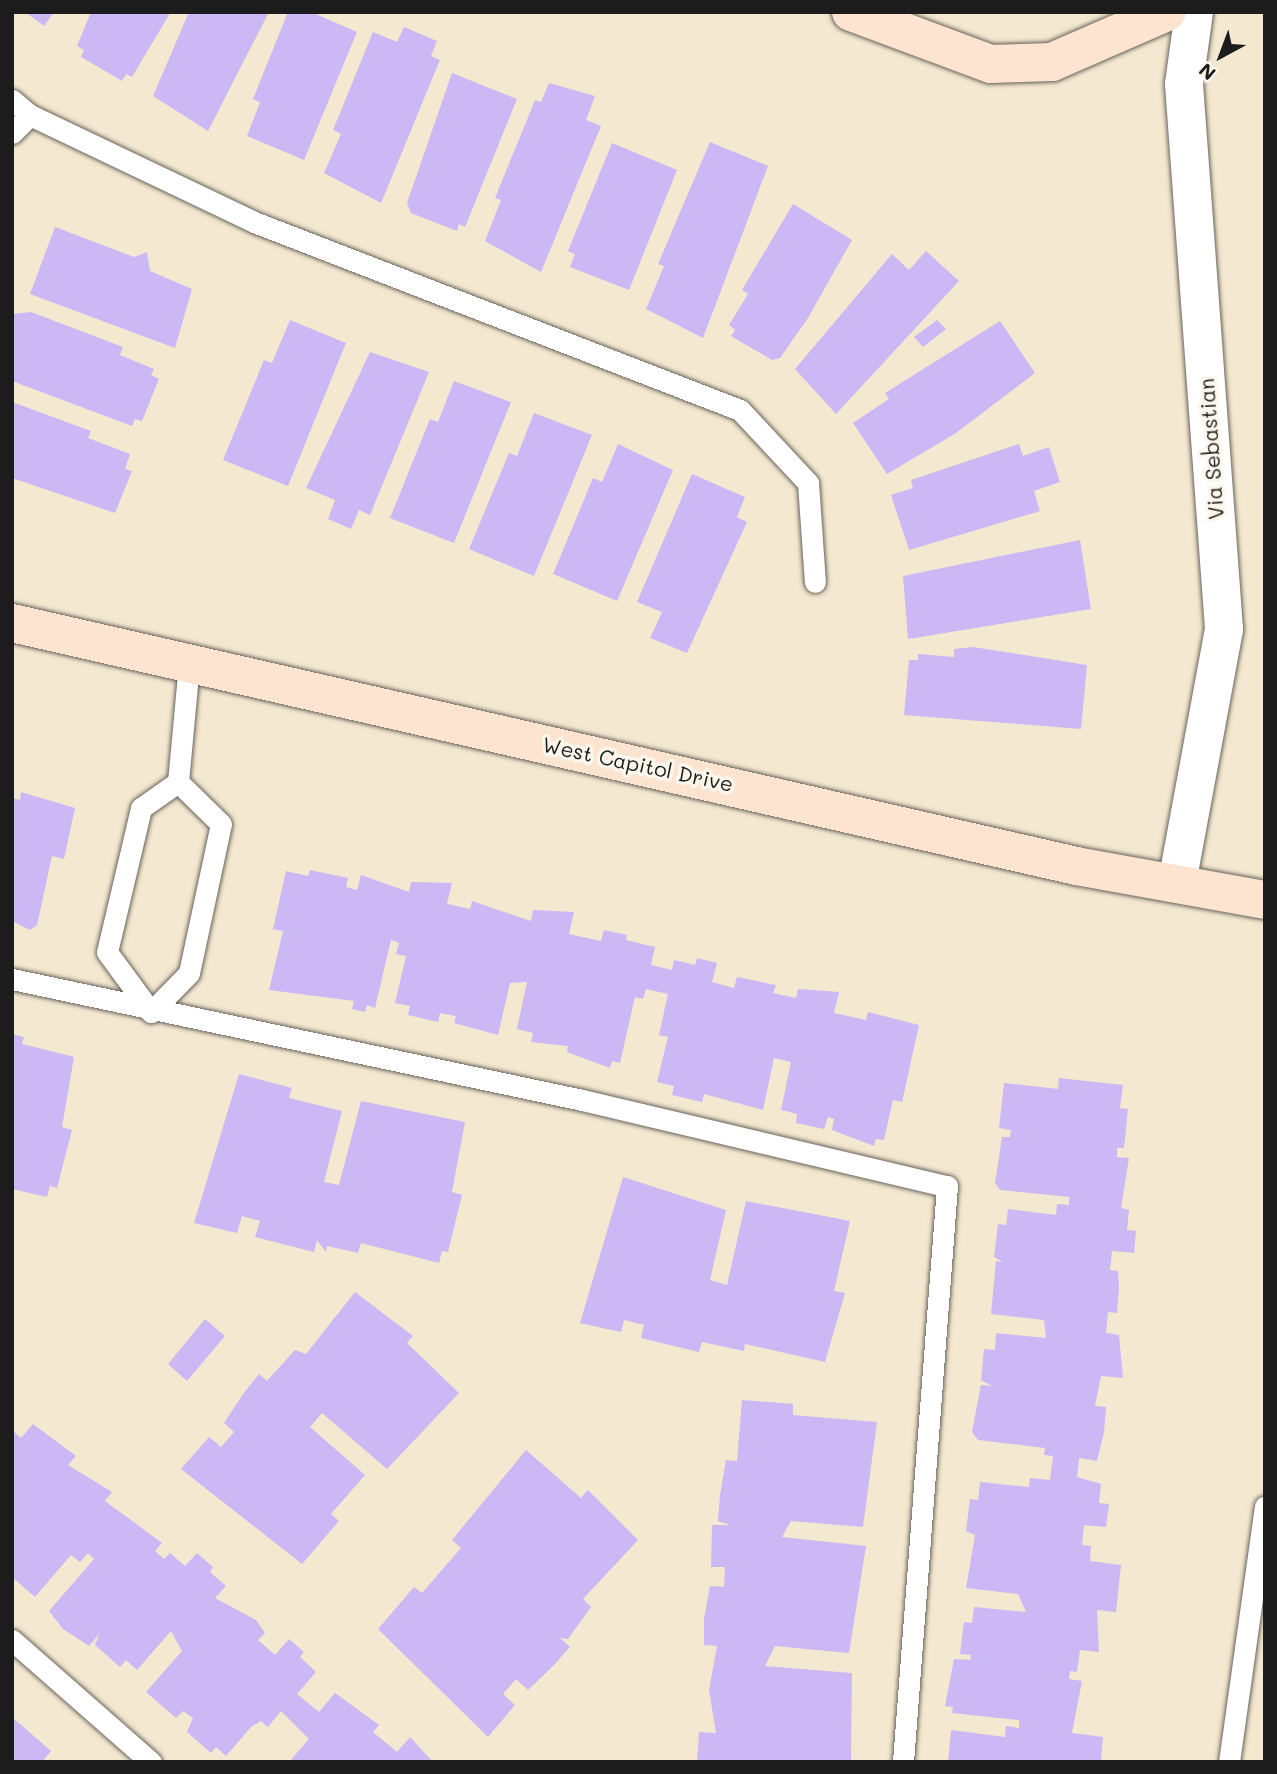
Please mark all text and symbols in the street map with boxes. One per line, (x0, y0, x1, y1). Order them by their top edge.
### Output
north arrow (1186, 21, 1256, 91)
text: N (1193, 58, 1221, 86)
street label: Via Sebastian (1193, 377, 1229, 521)
street label: West Capitol Drive (540, 731, 736, 797)

